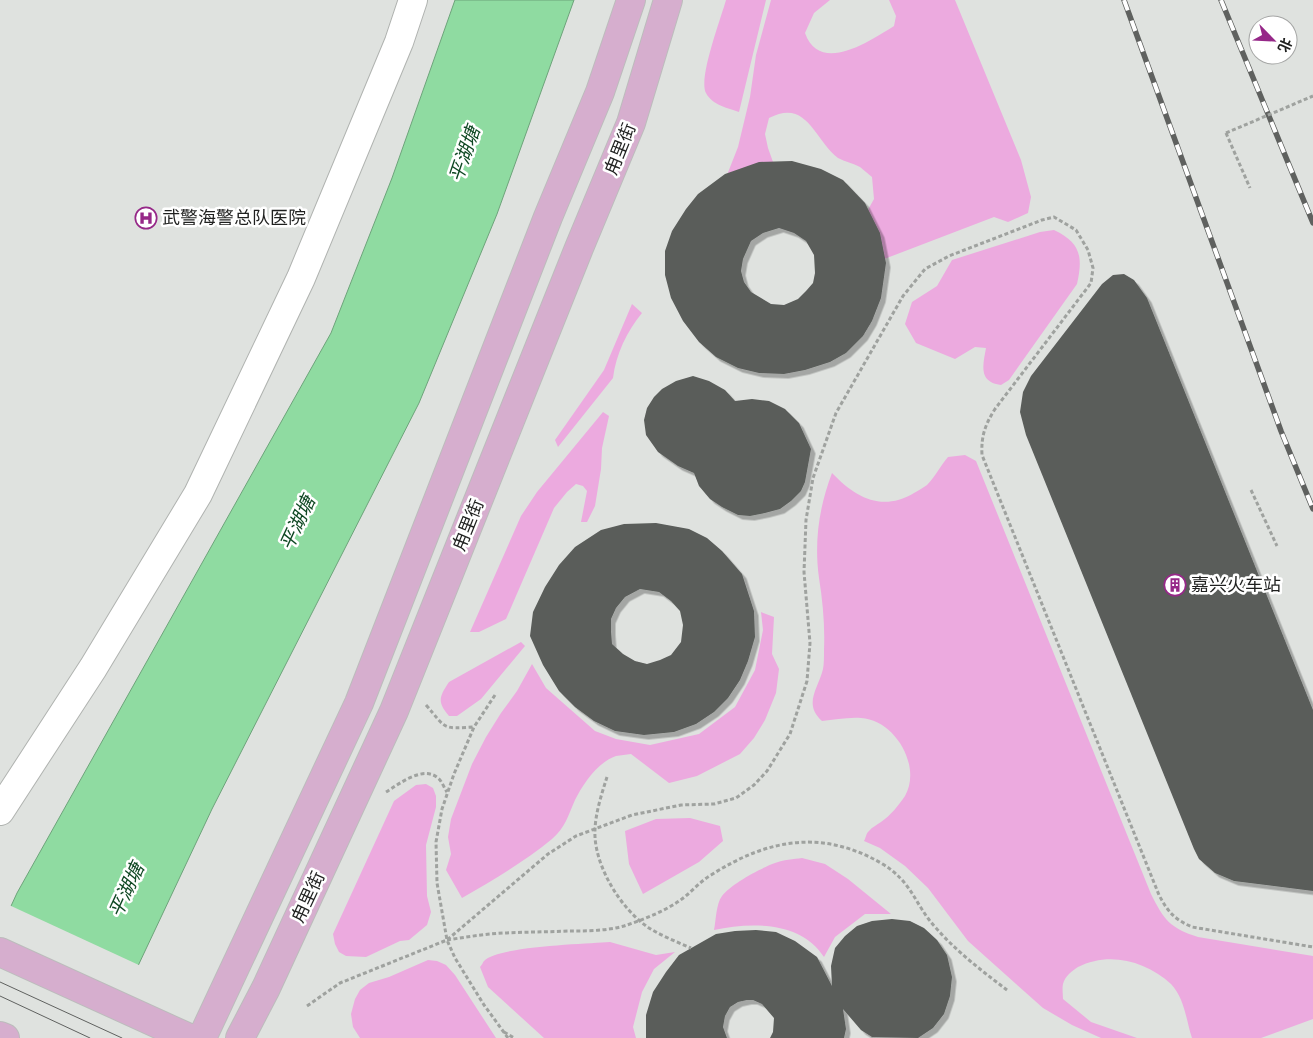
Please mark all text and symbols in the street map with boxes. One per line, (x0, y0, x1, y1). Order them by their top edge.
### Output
north arrow (1248, 15, 1298, 65)
text: 北 (1273, 35, 1298, 56)
water label: 平湖塘 (441, 119, 487, 186)
street label: 甪里街 (597, 119, 642, 179)
place label: 武警海警总队医院 (162, 204, 306, 231)
hospital icon: 武警海警总队医院 (134, 206, 158, 230)
water label: 平湖塘 (271, 488, 323, 555)
street label: 甪里街 (445, 495, 490, 555)
place label: 嘉兴火车站 (1191, 571, 1281, 598)
building icon: 嘉兴火车站 (1163, 573, 1187, 597)
water label: 平湖塘 (100, 855, 152, 922)
street label: 甪里街 (284, 867, 331, 927)

